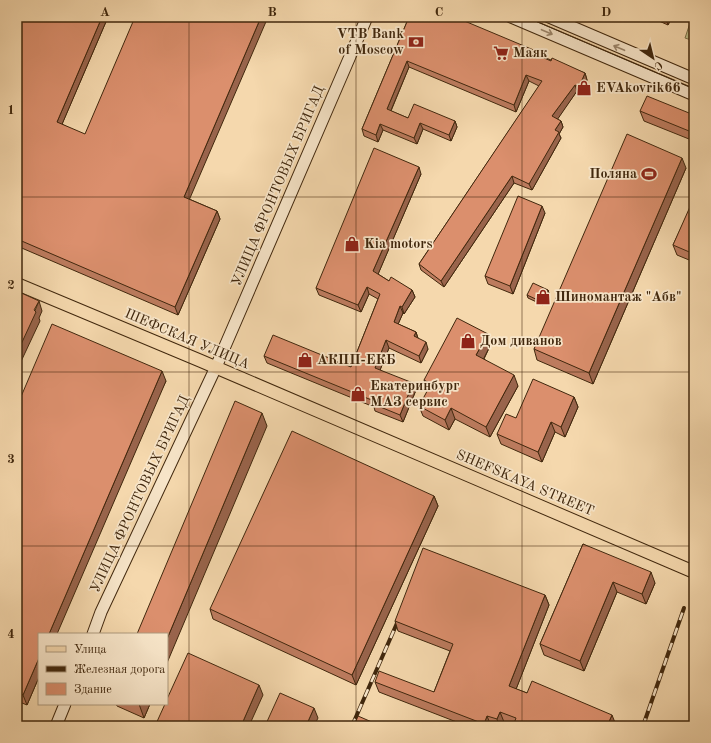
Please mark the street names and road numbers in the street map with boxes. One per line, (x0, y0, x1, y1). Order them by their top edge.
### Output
street label: УЛИЦА ФРОНТОВЫХ БРИГАД (229, 84, 327, 288)
street label: ШЕФСКАЯ УЛИЦА (122, 306, 252, 372)
street label: УЛИЦА ФРОНТОВЫХ БРИГАД (88, 393, 192, 595)
street label: SHEFSKAYA STREET (454, 448, 596, 518)

